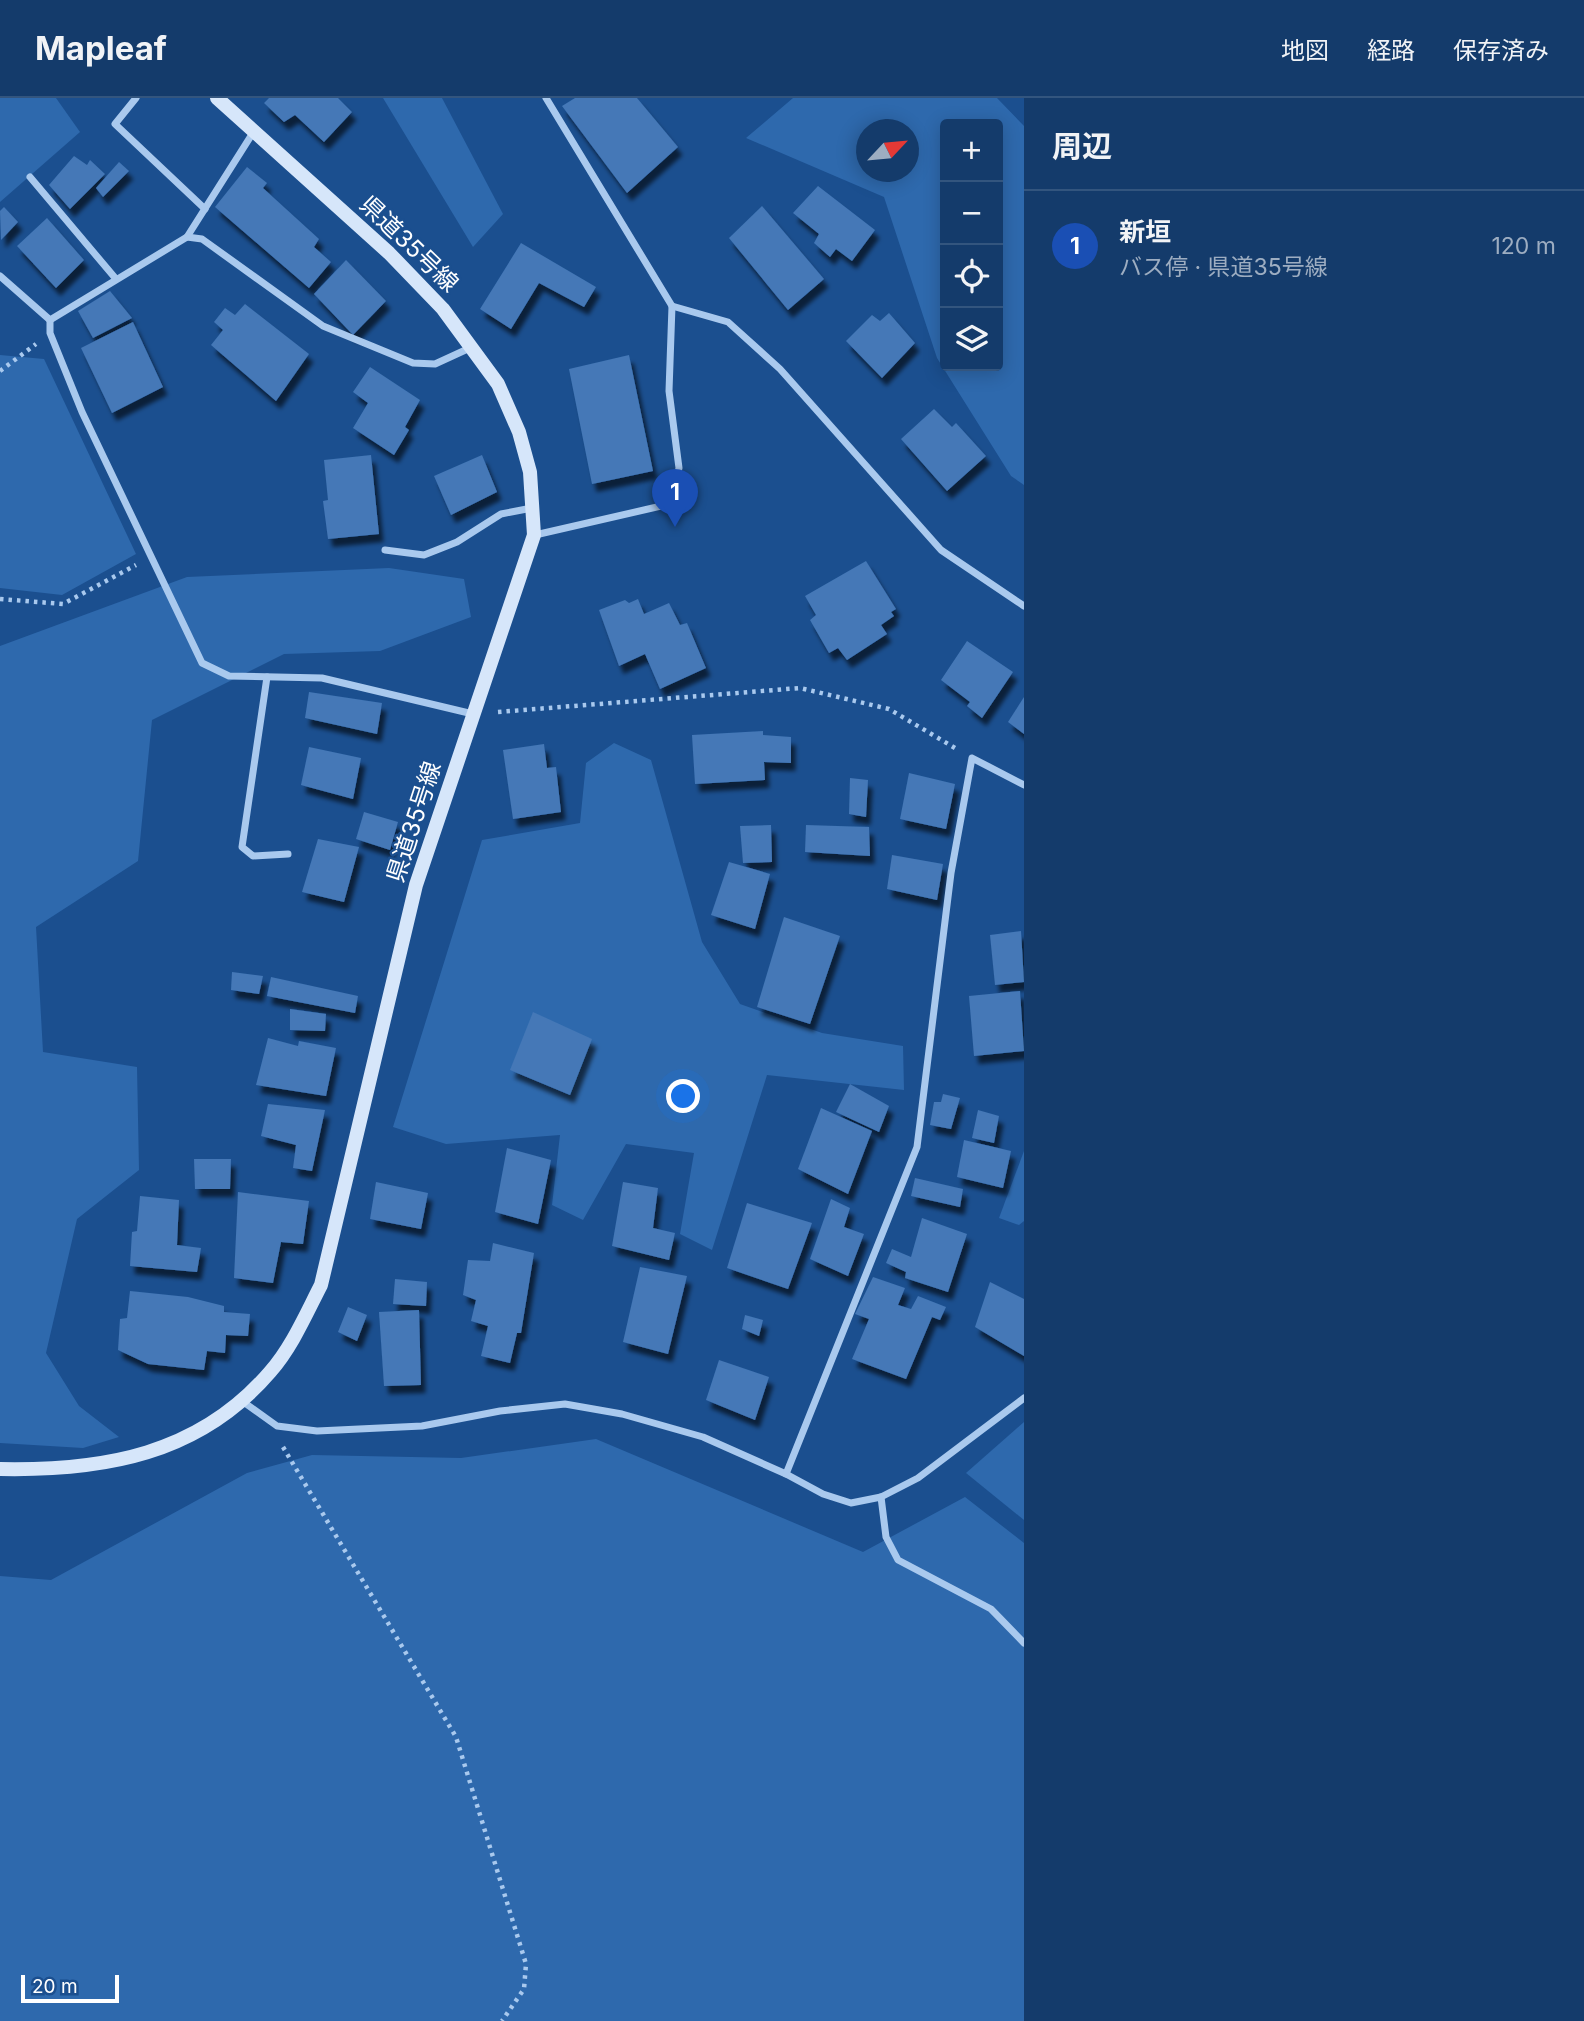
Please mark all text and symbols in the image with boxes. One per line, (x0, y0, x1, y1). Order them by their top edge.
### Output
text: Mapleaf (35, 28, 167, 68)
text: 地図 (1281, 36, 1329, 65)
text: 経路 (1367, 36, 1415, 65)
text: 保存済み (1453, 36, 1549, 65)
north arrow (856, 119, 919, 182)
map controls (940, 119, 1003, 371)
button: + (940, 119, 1003, 182)
text: 周辺 (1052, 128, 1112, 164)
button: − (940, 182, 1003, 245)
street label: 県道35号線 (354, 190, 465, 298)
text: 新垣 (1119, 216, 1171, 247)
text: 1 (1070, 232, 1080, 260)
text: 120 m (1491, 232, 1556, 260)
button: locate (940, 245, 1003, 308)
text: バス停 · 県道35号線 (1119, 253, 1328, 281)
button: layers (940, 308, 1003, 371)
pin: 1 (652, 469, 698, 527)
street label: 県道35号線 (380, 758, 447, 886)
your location (666, 1079, 700, 1113)
scale bar (21, 1972, 119, 2004)
text: 20 m (32, 1975, 78, 1998)

